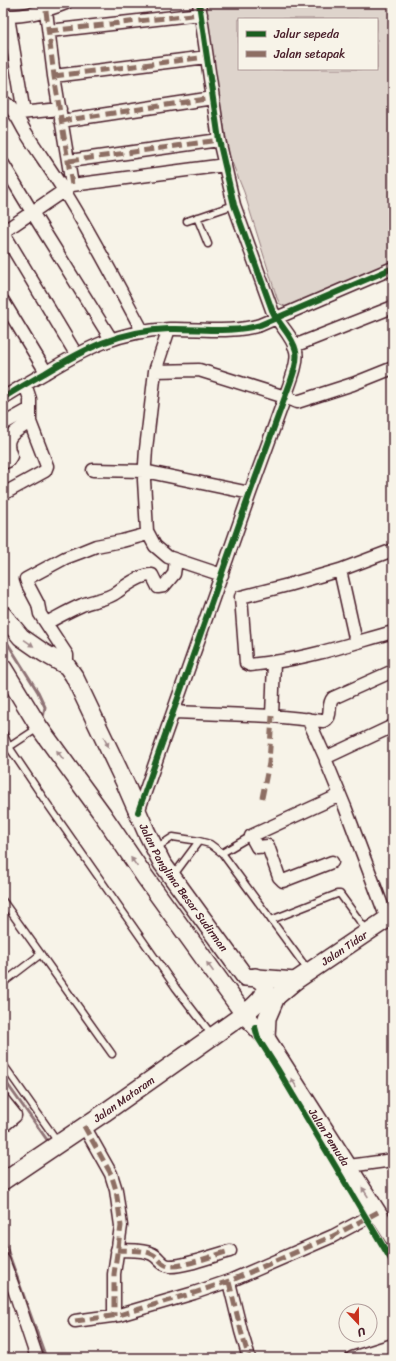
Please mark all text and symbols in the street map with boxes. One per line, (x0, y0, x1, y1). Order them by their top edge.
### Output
legend (238, 18, 378, 70)
text: Jalur sepeda (273, 23, 340, 45)
text: Jalan setapak (273, 43, 345, 65)
one-way arrow (24, 639, 35, 647)
one-way arrow (103, 737, 109, 748)
one-way arrow (55, 750, 64, 761)
street label: Jalan Panglima Besar Sudirman (134, 819, 233, 956)
one-way arrow (130, 857, 138, 867)
street label: Jalan Tidar (316, 924, 373, 971)
one-way arrow (206, 962, 214, 973)
street label: Jalan Mataram (88, 1070, 159, 1128)
one-way arrow (290, 1077, 298, 1088)
street label: Jalan Pemuda (303, 1104, 355, 1170)
one-way arrow (361, 1187, 369, 1197)
north arrow (338, 1303, 378, 1343)
text: U (354, 1322, 369, 1342)

